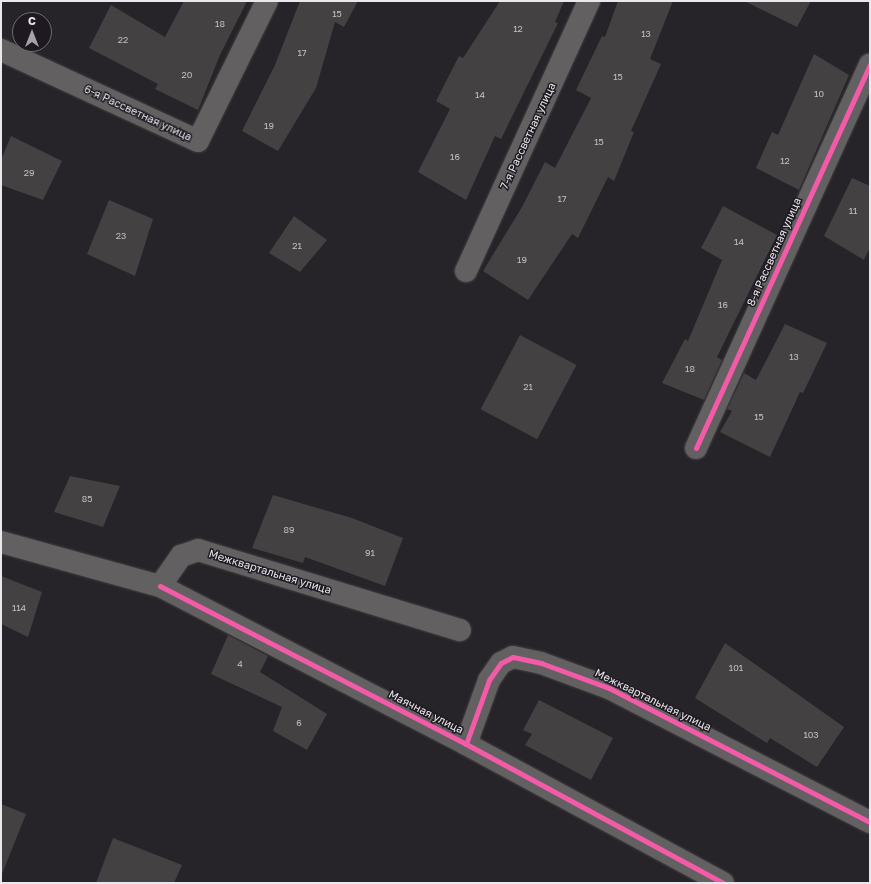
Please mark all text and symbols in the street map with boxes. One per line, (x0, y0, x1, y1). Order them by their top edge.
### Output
house number: 15 (332, 9, 342, 19)
north arrow (12, 12, 52, 52)
text: С (28, 14, 36, 27)
house number: 18 (215, 19, 225, 29)
house number: 12 (513, 24, 523, 34)
house number: 13 (641, 29, 651, 39)
house number: 22 (118, 35, 128, 45)
house number: 17 (297, 48, 307, 58)
house number: 20 (182, 70, 192, 80)
house number: 15 (613, 72, 623, 82)
street label: 7-я Рассветная улица (497, 80, 559, 192)
street label: 6-я Рассветная улица (82, 82, 194, 144)
house number: 10 (814, 89, 824, 99)
house number: 14 (475, 90, 485, 100)
house number: 19 (264, 121, 274, 131)
house number: 15 (594, 137, 604, 147)
house number: 16 (450, 152, 460, 162)
house number: 12 (780, 156, 790, 166)
house number: 29 (24, 168, 34, 178)
house number: 17 (557, 194, 567, 204)
street label: 8-я Рассветная улица (744, 196, 804, 308)
house number: 11 (849, 206, 857, 216)
house number: 23 (116, 231, 126, 241)
house number: 14 (734, 237, 744, 247)
house number: 21 (292, 241, 302, 251)
house number: 19 (517, 255, 527, 265)
house number: 16 (718, 300, 728, 310)
house number: 13 (789, 352, 799, 362)
house number: 18 (685, 364, 695, 374)
house number: 21 (523, 382, 533, 392)
house number: 15 (754, 412, 764, 422)
house number: 85 (82, 494, 92, 504)
house number: 89 (284, 525, 294, 535)
street label: Межквартальная улица (207, 547, 333, 597)
house number: 91 (365, 548, 375, 558)
house number: 114 (12, 603, 26, 613)
house number: 4 (237, 659, 243, 669)
house number: 101 (729, 663, 743, 673)
street label: Межквартальная улица (593, 666, 713, 734)
street label: Маячная улица (386, 687, 466, 737)
house number: 6 (296, 718, 302, 728)
house number: 103 (803, 730, 819, 740)

